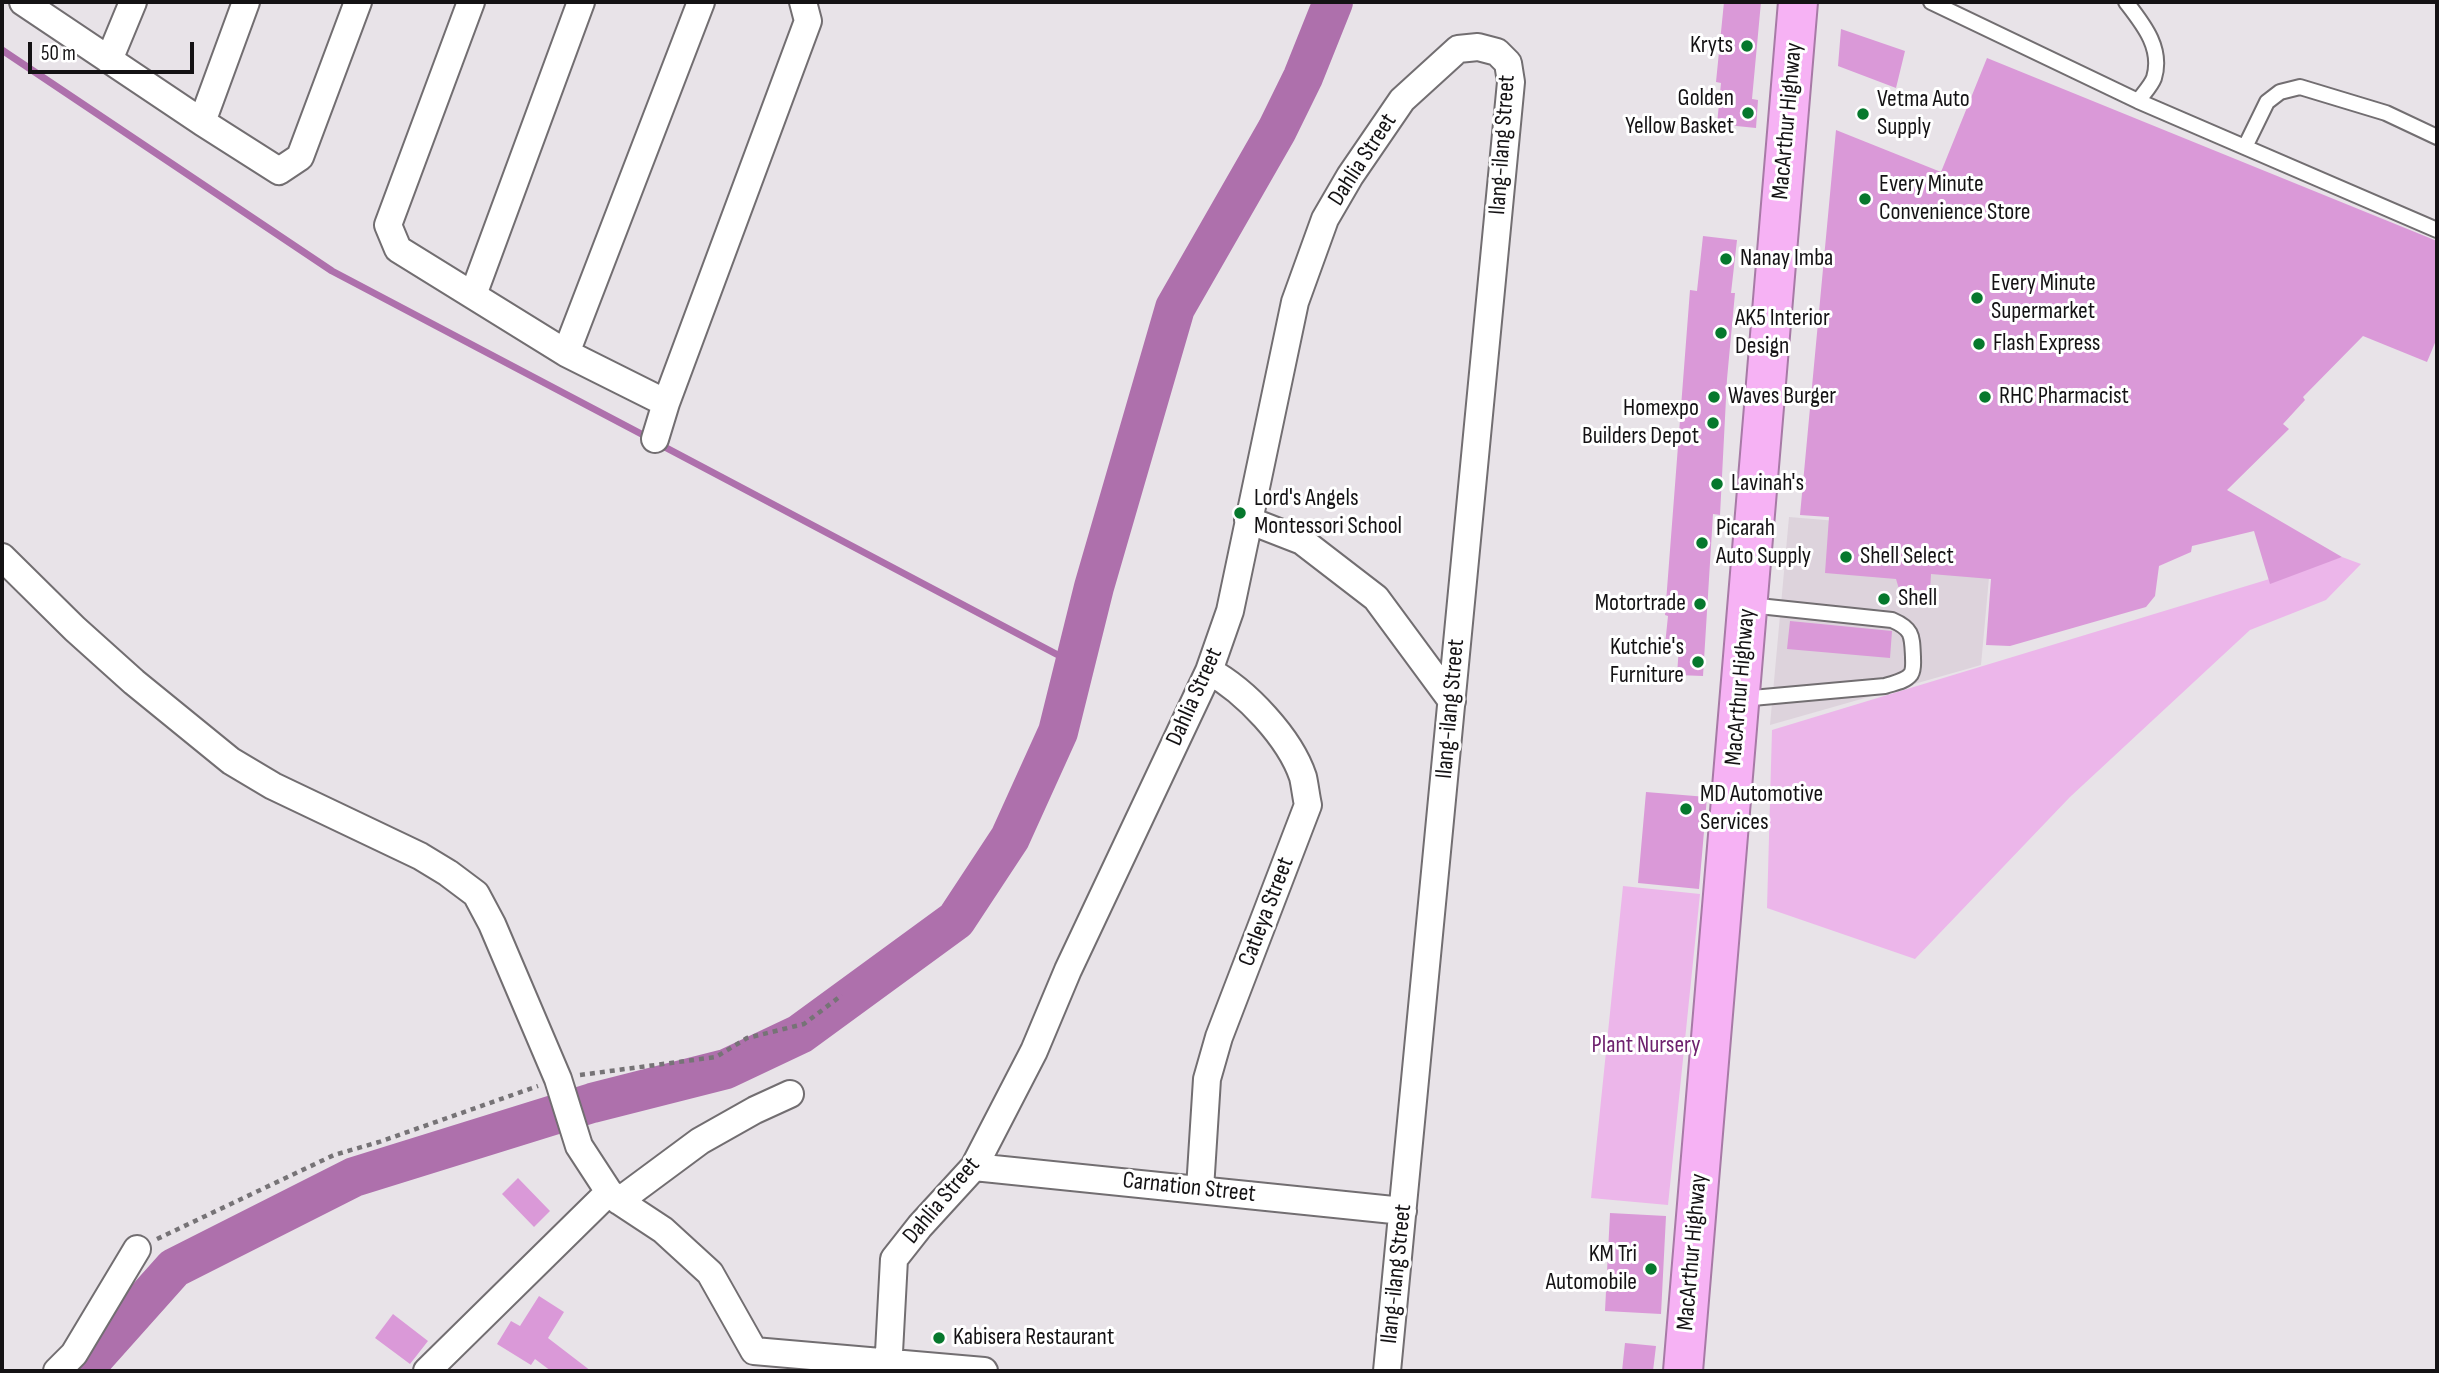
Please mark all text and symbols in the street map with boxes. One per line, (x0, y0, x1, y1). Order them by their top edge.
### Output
scale bar (32, 28, 198, 72)
place label: Kryts (1690, 32, 1733, 60)
marker: Kryts (1739, 38, 1755, 54)
text: 50 m (41, 41, 76, 66)
street label: MacArthur Highway (1767, 41, 1809, 201)
street label: Ilang-ilang Street (1484, 74, 1522, 216)
place label: Golden Yellow Basket (1625, 85, 1734, 141)
place label: Vetma Auto Supply (1877, 86, 1970, 142)
marker: Golden Yellow Basket (1740, 105, 1756, 121)
marker: Vetma Auto Supply (1855, 106, 1871, 122)
street label: Dahlia Street (1323, 108, 1403, 212)
place label: Every Minute Convenience Store (1879, 171, 2030, 227)
marker: Every Minute Convenience Store (1857, 191, 1873, 207)
place label: Nanay Imba (1740, 245, 1833, 273)
marker: Nanay Imba (1718, 251, 1734, 267)
place label: Every Minute Supermarket (1991, 270, 2096, 326)
marker: Every Minute Supermarket (1969, 290, 1985, 306)
place label: AK5 Interior Design (1735, 305, 1830, 361)
marker: AK5 Interior Design (1713, 325, 1729, 341)
place label: Flash Express (1993, 330, 2100, 358)
marker: Flash Express (1971, 336, 1987, 352)
place label: Waves Burger (1728, 383, 1836, 411)
place label: RHC Pharmacist (1999, 383, 2129, 411)
marker: Waves Burger (1706, 389, 1722, 405)
marker: RHC Pharmacist (1977, 389, 1993, 405)
place label: Homexpo Builders Depot (1582, 395, 1699, 451)
marker: Homexpo Builders Depot (1705, 415, 1721, 431)
place label: Lavinah's (1731, 470, 1804, 498)
marker: Lavinah's (1709, 476, 1725, 492)
place label: Lord's Angels Montessori School (1254, 485, 1402, 541)
marker: Lord's Angels Montessori School (1232, 505, 1248, 521)
place label: Picarah Auto Supply (1716, 515, 1811, 571)
marker: Picarah Auto Supply (1694, 535, 1710, 551)
place label: Shell Select (1860, 543, 1954, 571)
marker: Shell Select (1838, 549, 1854, 565)
place label: Shell (1898, 585, 1937, 613)
place label: Motortrade (1595, 590, 1686, 618)
marker: Shell (1876, 591, 1892, 607)
marker: Motortrade (1692, 596, 1708, 612)
street label: MacArthur Highway (1720, 607, 1762, 767)
place label: Kutchie's Furniture (1610, 634, 1684, 690)
street label: Ilang-ilang Street (1431, 638, 1471, 780)
street label: Dahlia Street (1161, 644, 1229, 750)
marker: Kutchie's Furniture (1690, 654, 1706, 670)
place label: MD Automotive Services (1700, 781, 1823, 837)
marker: MD Automotive Services (1678, 801, 1694, 817)
street label: Catleya Street (1233, 853, 1301, 971)
park label: Plant Nursery (1592, 1032, 1700, 1060)
street label: Dahlia Street (897, 1152, 987, 1250)
street label: Carnation Street (1121, 1167, 1257, 1209)
street label: MacArthur Highway (1672, 1172, 1714, 1332)
street label: Ilang-ilang Street (1375, 1203, 1419, 1345)
place label: KM Tri Automobile (1546, 1241, 1637, 1297)
marker: KM Tri Automobile (1643, 1261, 1659, 1277)
place label: Kabisera Restaurant (953, 1324, 1114, 1352)
marker: Kabisera Restaurant (931, 1330, 947, 1346)

